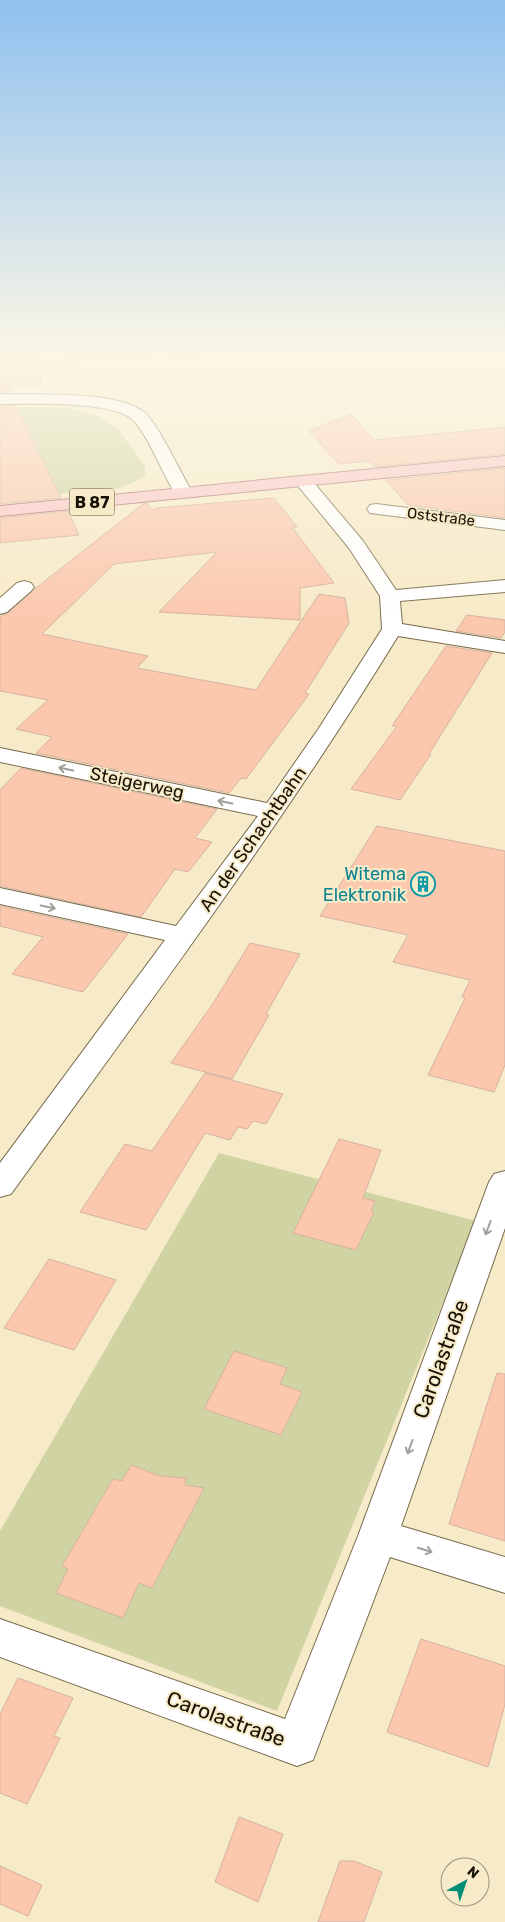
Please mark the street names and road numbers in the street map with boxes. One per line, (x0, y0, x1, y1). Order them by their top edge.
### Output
road number: B 87 (70, 488, 114, 516)
street label: Oststraße (406, 504, 476, 530)
street label: Steigerweg (88, 762, 186, 804)
street label: An der Schachtbahn (195, 762, 311, 916)
street label: Carolastraße (407, 1296, 474, 1422)
street label: Carolastraße (163, 1685, 289, 1752)

